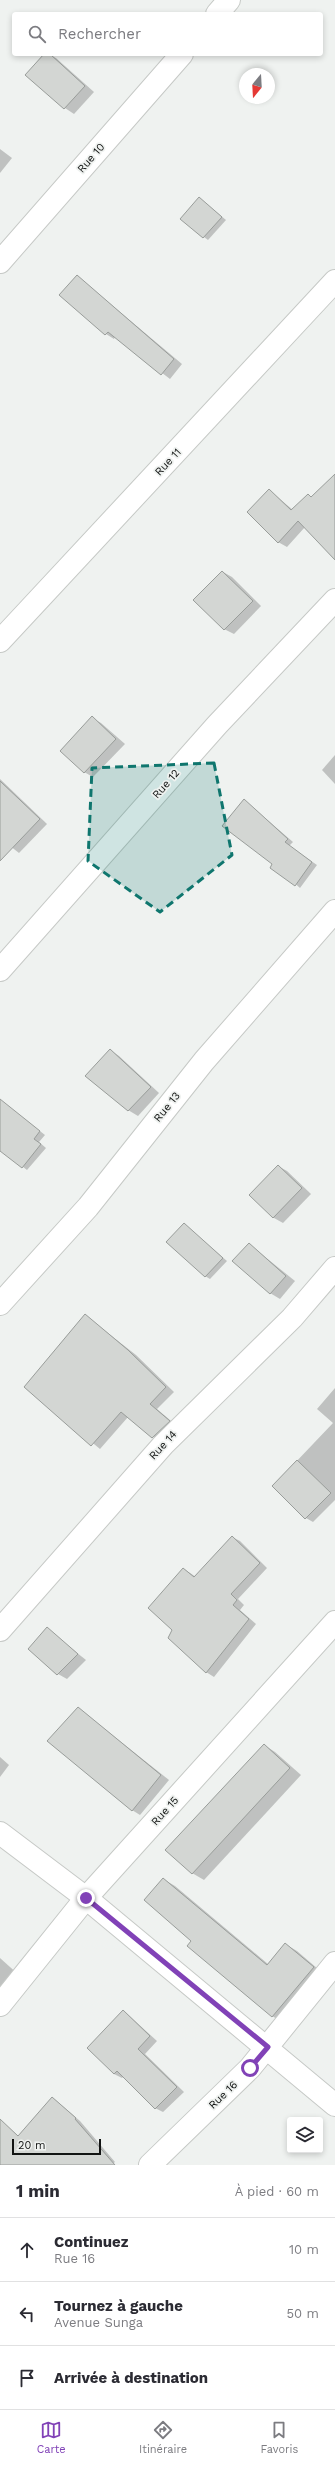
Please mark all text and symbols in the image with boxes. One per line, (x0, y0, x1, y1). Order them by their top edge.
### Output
search box (12, 12, 323, 56)
icon: search (26, 23, 48, 45)
text: Rechercher (58, 25, 141, 43)
north arrow (239, 68, 275, 104)
street label: Rue 10 (75, 140, 107, 175)
street label: Rue 11 (152, 446, 184, 478)
street label: Rue 12 (150, 767, 182, 801)
street label: Rue 13 (151, 1089, 183, 1125)
street label: Rue 14 (146, 1428, 180, 1462)
street label: Rue 15 (149, 1794, 181, 1828)
route end (77, 1889, 95, 1907)
route start (241, 2059, 259, 2077)
street label: Rue 16 (206, 2078, 240, 2112)
map controls (287, 2117, 323, 2153)
button: layers (287, 2117, 323, 2153)
scale bar (12, 2137, 101, 2156)
text: 20 m (18, 2139, 46, 2152)
text: 1 min (16, 2181, 60, 2201)
text: À pied · 60 m (235, 2184, 319, 2199)
text: Continuez (54, 2233, 128, 2251)
icon: ahead (16, 2239, 38, 2261)
text: 10 m (289, 2242, 319, 2257)
text: Rue 16 (54, 2251, 95, 2266)
text: Tournez à gauche (54, 2297, 183, 2315)
icon: left (16, 2303, 38, 2325)
text: 50 m (287, 2306, 319, 2321)
text: Avenue Sunga (54, 2315, 143, 2330)
icon: arrive (16, 2367, 38, 2389)
text: Arrivée à destination (54, 2369, 208, 2387)
tab: Carte (37, 2419, 66, 2456)
tab: Itinéraire (139, 2419, 187, 2456)
tab: Favoris (261, 2419, 298, 2456)

